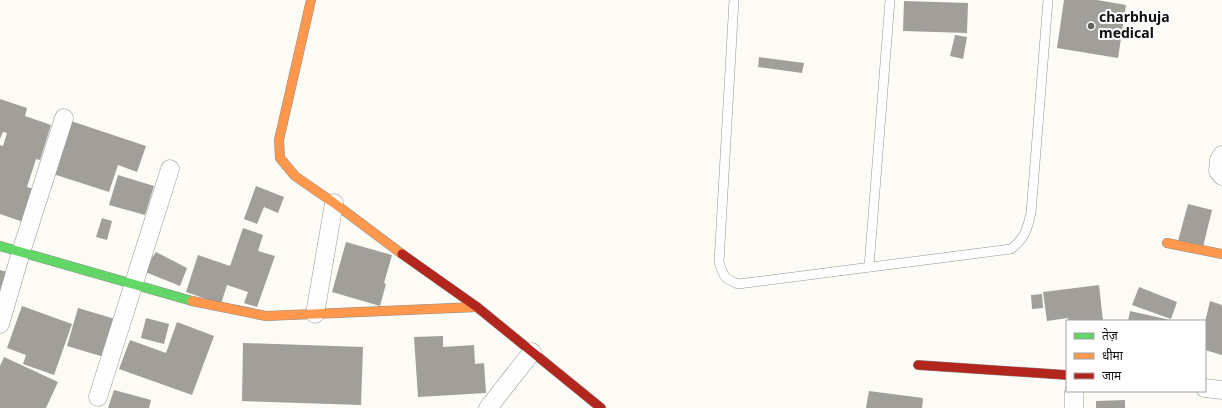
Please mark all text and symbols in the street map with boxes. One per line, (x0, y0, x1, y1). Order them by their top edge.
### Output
place label: charbhuja medical (1099, 9, 1170, 44)
marker: charbhuja medical (1086, 21, 1096, 31)
legend (1066, 320, 1206, 392)
text: तेज़ (1102, 328, 1119, 345)
text: धीमा (1102, 348, 1124, 365)
text: जाम (1102, 369, 1122, 385)

